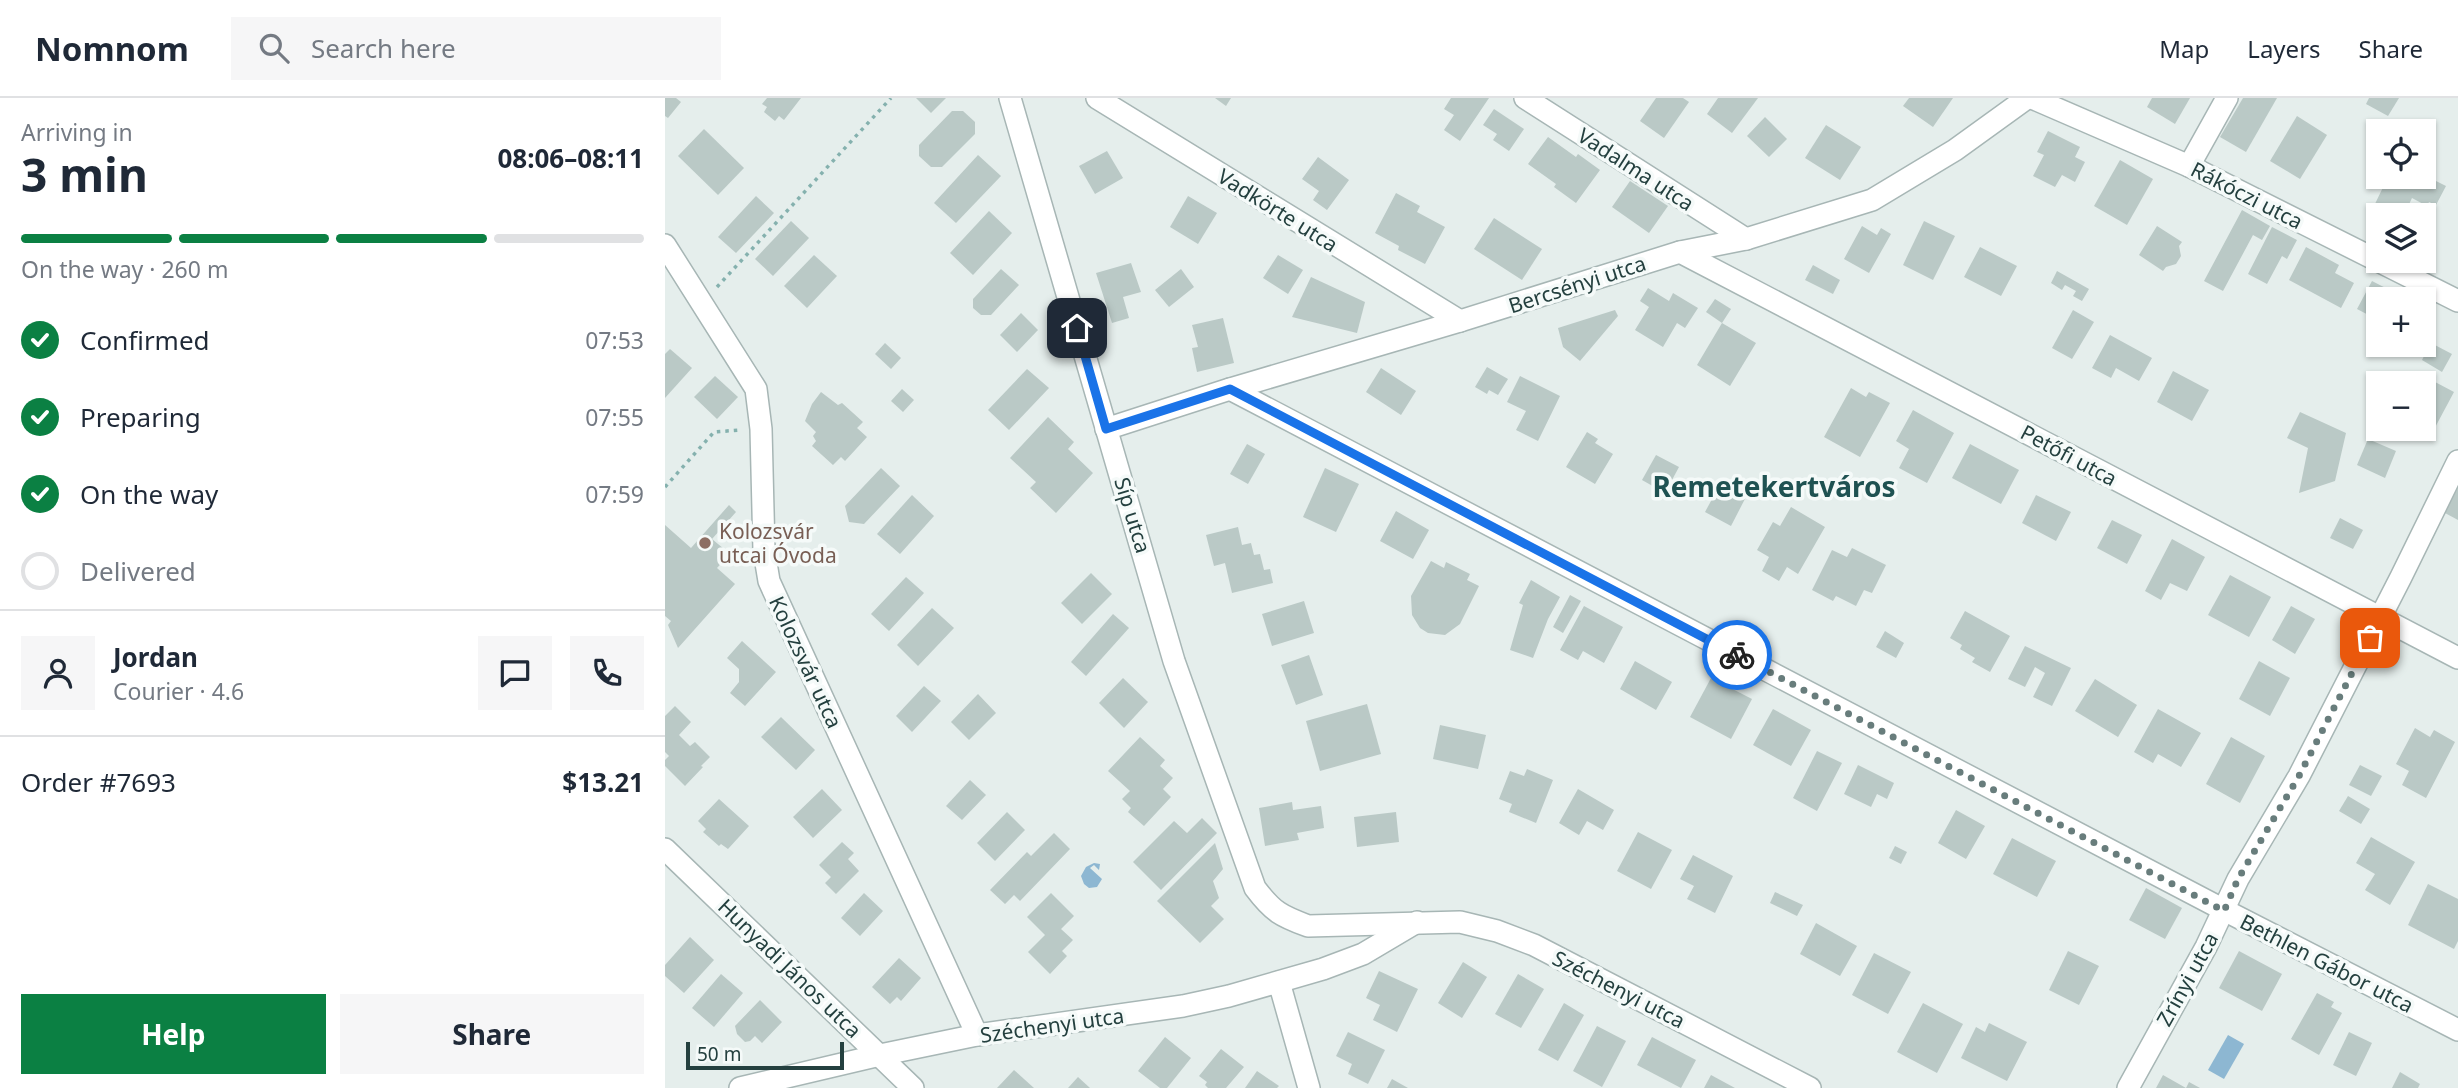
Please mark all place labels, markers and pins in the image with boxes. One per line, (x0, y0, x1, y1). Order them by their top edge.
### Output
pin (1047, 298, 1107, 358)
place label: Kolozsvár utcai Óvoda (719, 517, 837, 569)
marker: Kolozsvár utcai Óvoda (697, 535, 713, 551)
pin (2340, 608, 2400, 668)

